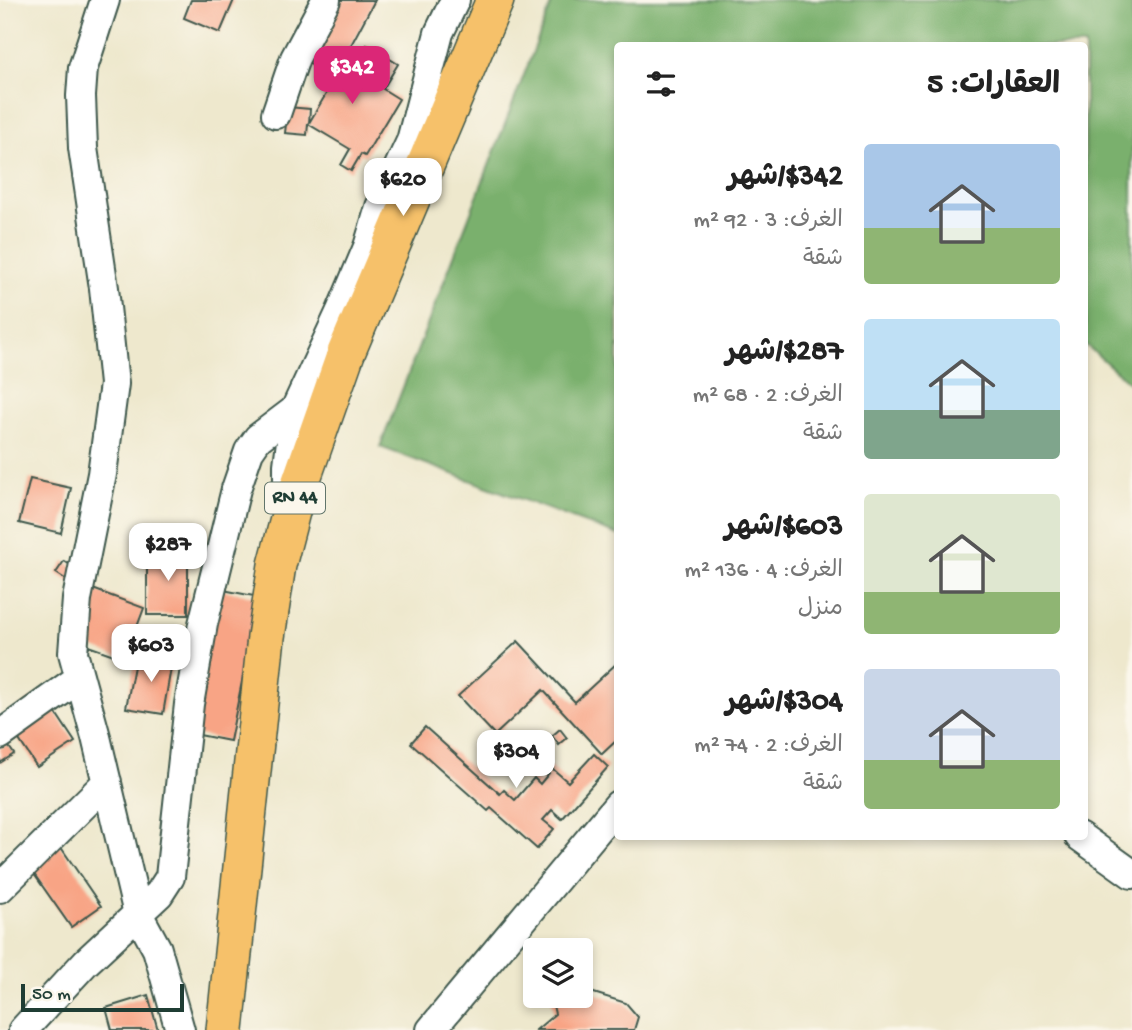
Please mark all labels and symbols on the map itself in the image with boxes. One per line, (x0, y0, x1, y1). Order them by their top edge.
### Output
pin: $342 (311, 46, 393, 106)
pin: $620 (362, 158, 444, 218)
road number: RN 44 (265, 482, 325, 513)
pin: $287 (127, 524, 209, 583)
pin: $603 (110, 624, 192, 684)
pin: $304 (475, 730, 557, 790)
scale bar (21, 981, 184, 1013)

